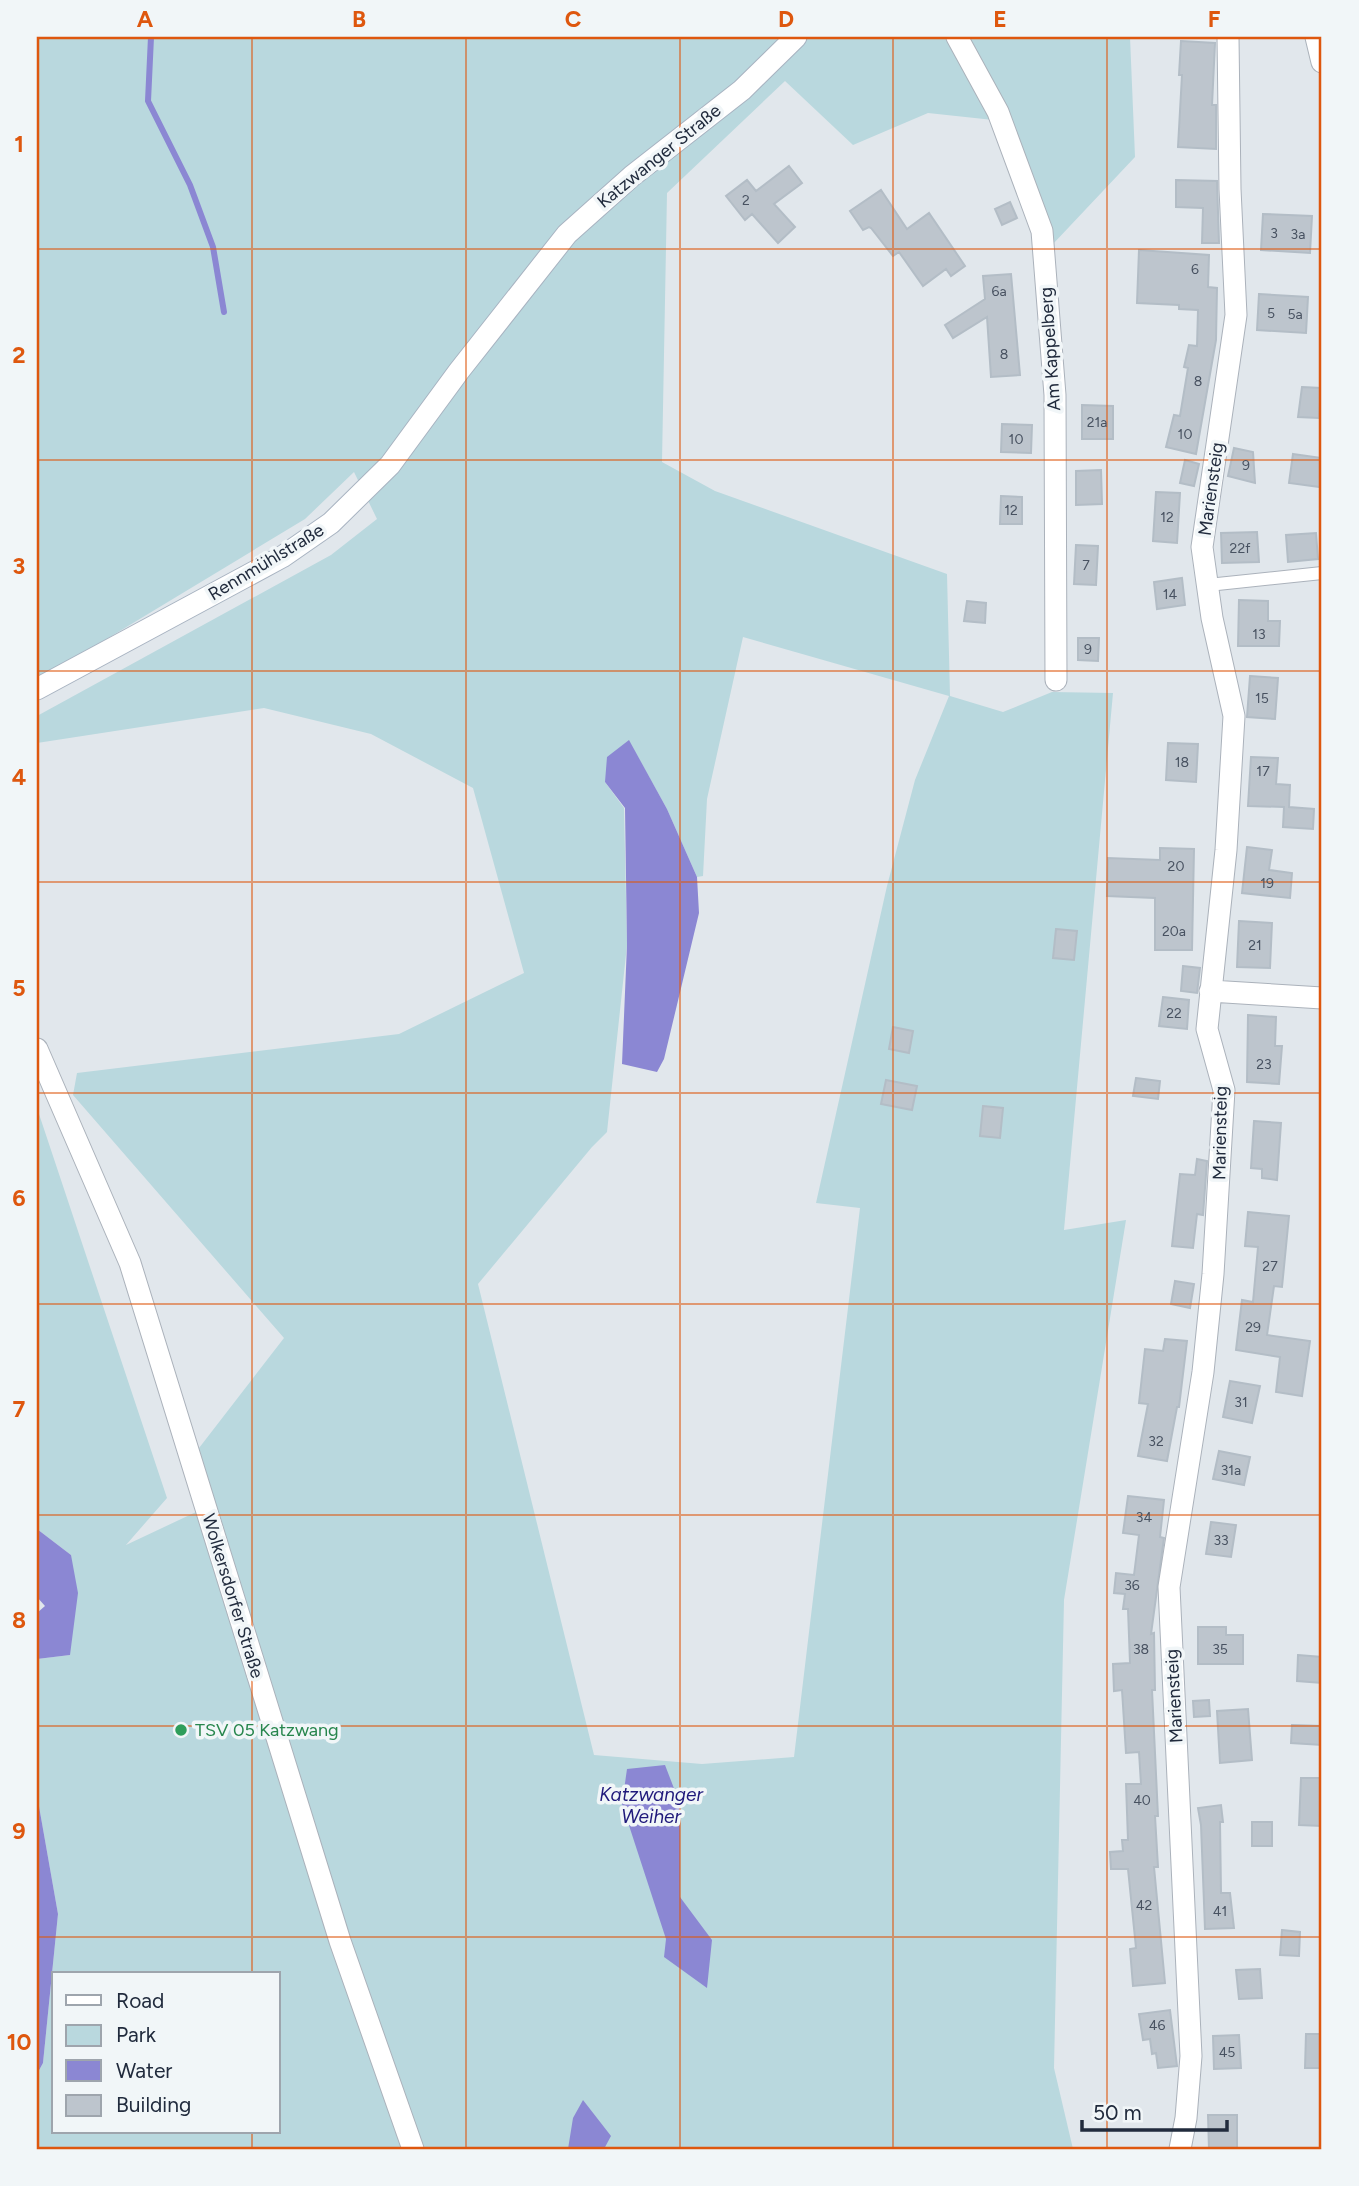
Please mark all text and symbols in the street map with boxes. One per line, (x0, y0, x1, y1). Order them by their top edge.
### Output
text: A (137, 5, 154, 33)
text: B (352, 5, 366, 33)
text: C (565, 5, 582, 33)
text: D (778, 5, 794, 33)
text: E (993, 5, 1007, 33)
text: F (1208, 5, 1221, 33)
street label: Katzwanger Straße (593, 99, 725, 213)
text: 1 (14, 130, 24, 158)
house number: 2 (742, 192, 750, 209)
house number: 3 (1270, 225, 1278, 242)
house number: 3a (1291, 226, 1305, 243)
house number: 6 (1191, 261, 1199, 278)
house number: 6a (991, 283, 1007, 300)
street label: Am Kappelberg (1035, 286, 1065, 412)
house number: 5 (1267, 305, 1275, 322)
house number: 5a (1287, 306, 1303, 323)
text: 2 (12, 341, 26, 369)
house number: 8 (1000, 346, 1008, 363)
house number: 8 (1194, 373, 1202, 390)
house number: 21a (1087, 414, 1107, 431)
house number: 10 (1178, 426, 1192, 443)
house number: 10 (1009, 431, 1023, 448)
street label: Mariensteig (1194, 441, 1228, 537)
house number: 9 (1242, 457, 1250, 474)
house number: 12 (1004, 502, 1018, 519)
house number: 12 (1160, 509, 1174, 526)
street label: Rennmühlstraße (204, 519, 328, 605)
house number: 22f (1230, 540, 1251, 557)
text: 3 (13, 552, 25, 580)
house number: 7 (1082, 557, 1090, 574)
house number: 14 (1163, 586, 1178, 603)
house number: 13 (1252, 626, 1266, 643)
house number: 9 (1084, 641, 1092, 658)
house number: 15 (1255, 690, 1269, 707)
house number: 18 (1175, 754, 1189, 771)
text: 4 (12, 763, 26, 791)
house number: 17 (1256, 763, 1270, 780)
house number: 20 (1168, 858, 1184, 875)
house number: 19 (1260, 875, 1274, 892)
house number: 20a (1162, 923, 1186, 940)
house number: 21 (1248, 937, 1262, 954)
text: 5 (12, 974, 26, 1002)
house number: 22 (1166, 1005, 1182, 1022)
house number: 23 (1256, 1056, 1272, 1073)
street label: Mariensteig (1208, 1086, 1232, 1180)
text: 6 (12, 1184, 26, 1212)
house number: 27 (1262, 1258, 1278, 1275)
house number: 29 (1245, 1319, 1261, 1336)
house number: 31 (1234, 1394, 1248, 1411)
text: 7 (13, 1395, 26, 1423)
house number: 32 (1148, 1433, 1164, 1450)
house number: 31a (1221, 1462, 1241, 1479)
house number: 34 (1136, 1509, 1152, 1526)
street label: Wolkersdorfer Straße (197, 1511, 269, 1681)
house number: 33 (1213, 1532, 1229, 1549)
house number: 36 (1124, 1577, 1140, 1594)
text: 8 (12, 1606, 26, 1634)
house number: 38 (1133, 1641, 1149, 1658)
house number: 35 (1212, 1641, 1228, 1658)
street label: Mariensteig (1161, 1648, 1187, 1744)
place label: TSV 05 Katzwang (195, 1719, 339, 1741)
marker: TSV 05 Katzwang (173, 1722, 189, 1738)
water label: Katzwanger Weiher (599, 1783, 703, 1828)
house number: 40 (1133, 1792, 1151, 1809)
text: 9 (12, 1817, 26, 1845)
house number: 42 (1136, 1897, 1152, 1914)
house number: 41 (1213, 1903, 1227, 1920)
legend (52, 1972, 280, 2134)
text: Road (116, 1988, 164, 2013)
house number: 46 (1149, 2017, 1165, 2034)
text: Park (116, 2022, 157, 2047)
text: 10 (7, 2028, 31, 2056)
house number: 45 (1219, 2044, 1235, 2061)
text: Water (116, 2058, 172, 2083)
scale bar (1082, 2088, 1228, 2132)
text: Building (116, 2092, 191, 2117)
text: 50 m (1093, 2100, 1142, 2125)

